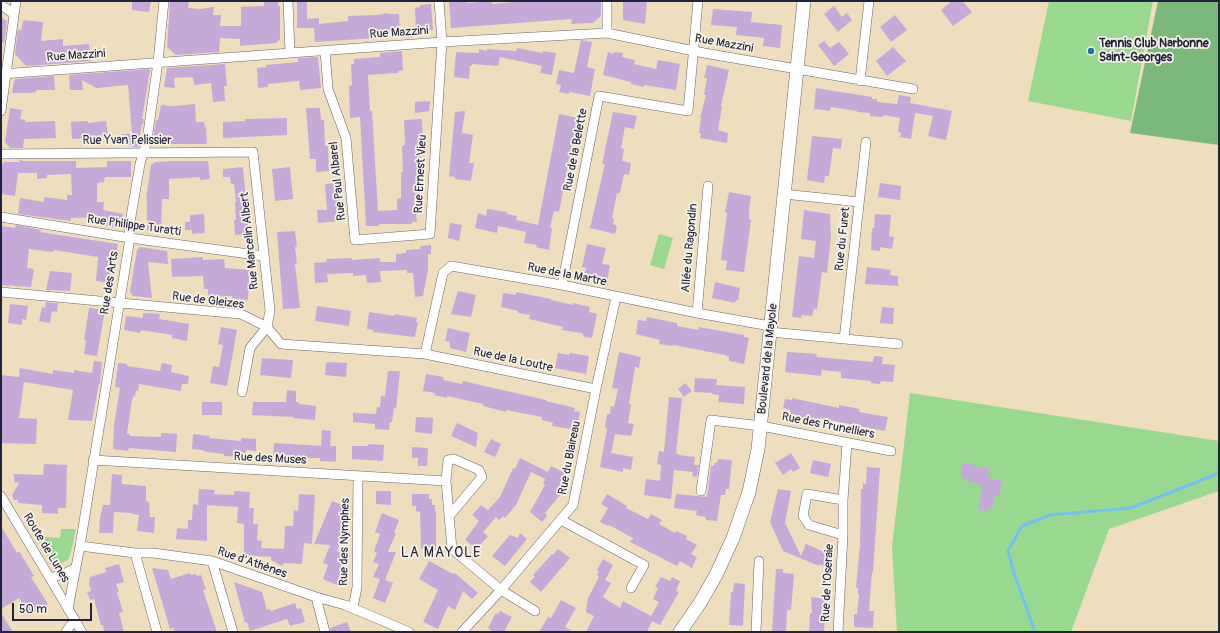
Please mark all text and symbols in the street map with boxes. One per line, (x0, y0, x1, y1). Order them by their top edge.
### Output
street label: Rue Mazzini (369, 24, 429, 42)
street label: Rue Mazzini (694, 32, 754, 56)
place label: Tennis Club Narbonne Saint-Georges (1099, 37, 1209, 65)
marker: Tennis Club Narbonne Saint-Georges (1086, 46, 1096, 56)
street label: Rue Mazzini (46, 47, 106, 65)
street label: Rue de la Belette (561, 107, 591, 193)
street label: Rue Yvan Pelissier (82, 134, 172, 148)
street label: Rue Ernest Vieu (412, 134, 430, 214)
street label: Rue Paul Albarel (327, 141, 349, 221)
street label: Rue Marcelin Albert (238, 192, 262, 290)
street label: Allée du Ragondin (679, 203, 701, 293)
street label: Rue du Furet (832, 206, 854, 272)
street label: Rue Philippe Turatti (86, 212, 182, 240)
street label: Rue des Arts (98, 250, 122, 316)
street label: Rue de la Martre (526, 260, 608, 290)
street label: Rue de Gleizes (171, 289, 245, 313)
street label: Boulevard de la Mayole (755, 303, 781, 415)
street label: Rue de la Loutre (472, 345, 554, 375)
street label: Rue des Prunelliers (780, 410, 876, 442)
street label: Rue du Blaireau (556, 420, 584, 496)
street label: Rue des Muses (233, 450, 307, 468)
street label: Rue des Nymphes (337, 498, 353, 586)
street label: Route de Lunes (20, 511, 72, 585)
street label: Rue d'Athènes (215, 544, 289, 582)
street label: Rue de l'Oseraie (819, 544, 837, 622)
district label: LA MAYOLE (401, 545, 481, 561)
scale bar (14, 595, 94, 621)
text: 50 m (19, 602, 47, 617)

